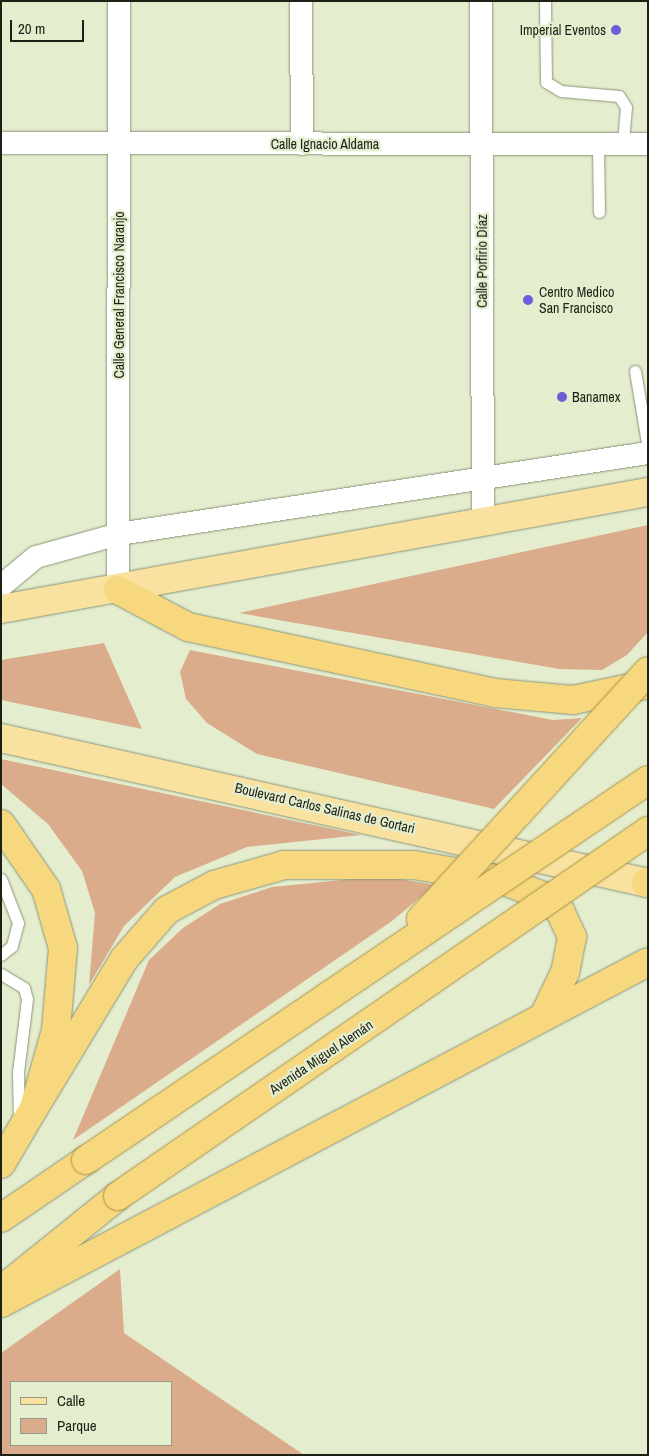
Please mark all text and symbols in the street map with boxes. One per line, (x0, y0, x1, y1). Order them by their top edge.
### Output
scale bar (12, 10, 86, 42)
text: 20 m (18, 18, 45, 39)
place label: Imperial Eventos (520, 22, 606, 38)
marker: Imperial Eventos (610, 24, 622, 36)
street label: Calle Ignacio Aldama (270, 136, 380, 152)
street label: Calle General Francisco Naranjo (111, 211, 127, 379)
street label: Calle Porfirio Díaz (474, 214, 490, 308)
place label: Centro Medico San Francisco (539, 284, 614, 316)
marker: Centro Medico San Francisco (521, 293, 535, 307)
place label: Banamex (572, 389, 620, 405)
marker: Banamex (556, 391, 568, 403)
street label: Boulevard Carlos Salinas de Gortari (233, 779, 417, 837)
street label: Avenida Miguel Alemán (266, 1016, 376, 1098)
legend (10, 1381, 172, 1446)
text: Calle (57, 1390, 85, 1411)
text: Parque (57, 1415, 97, 1436)

